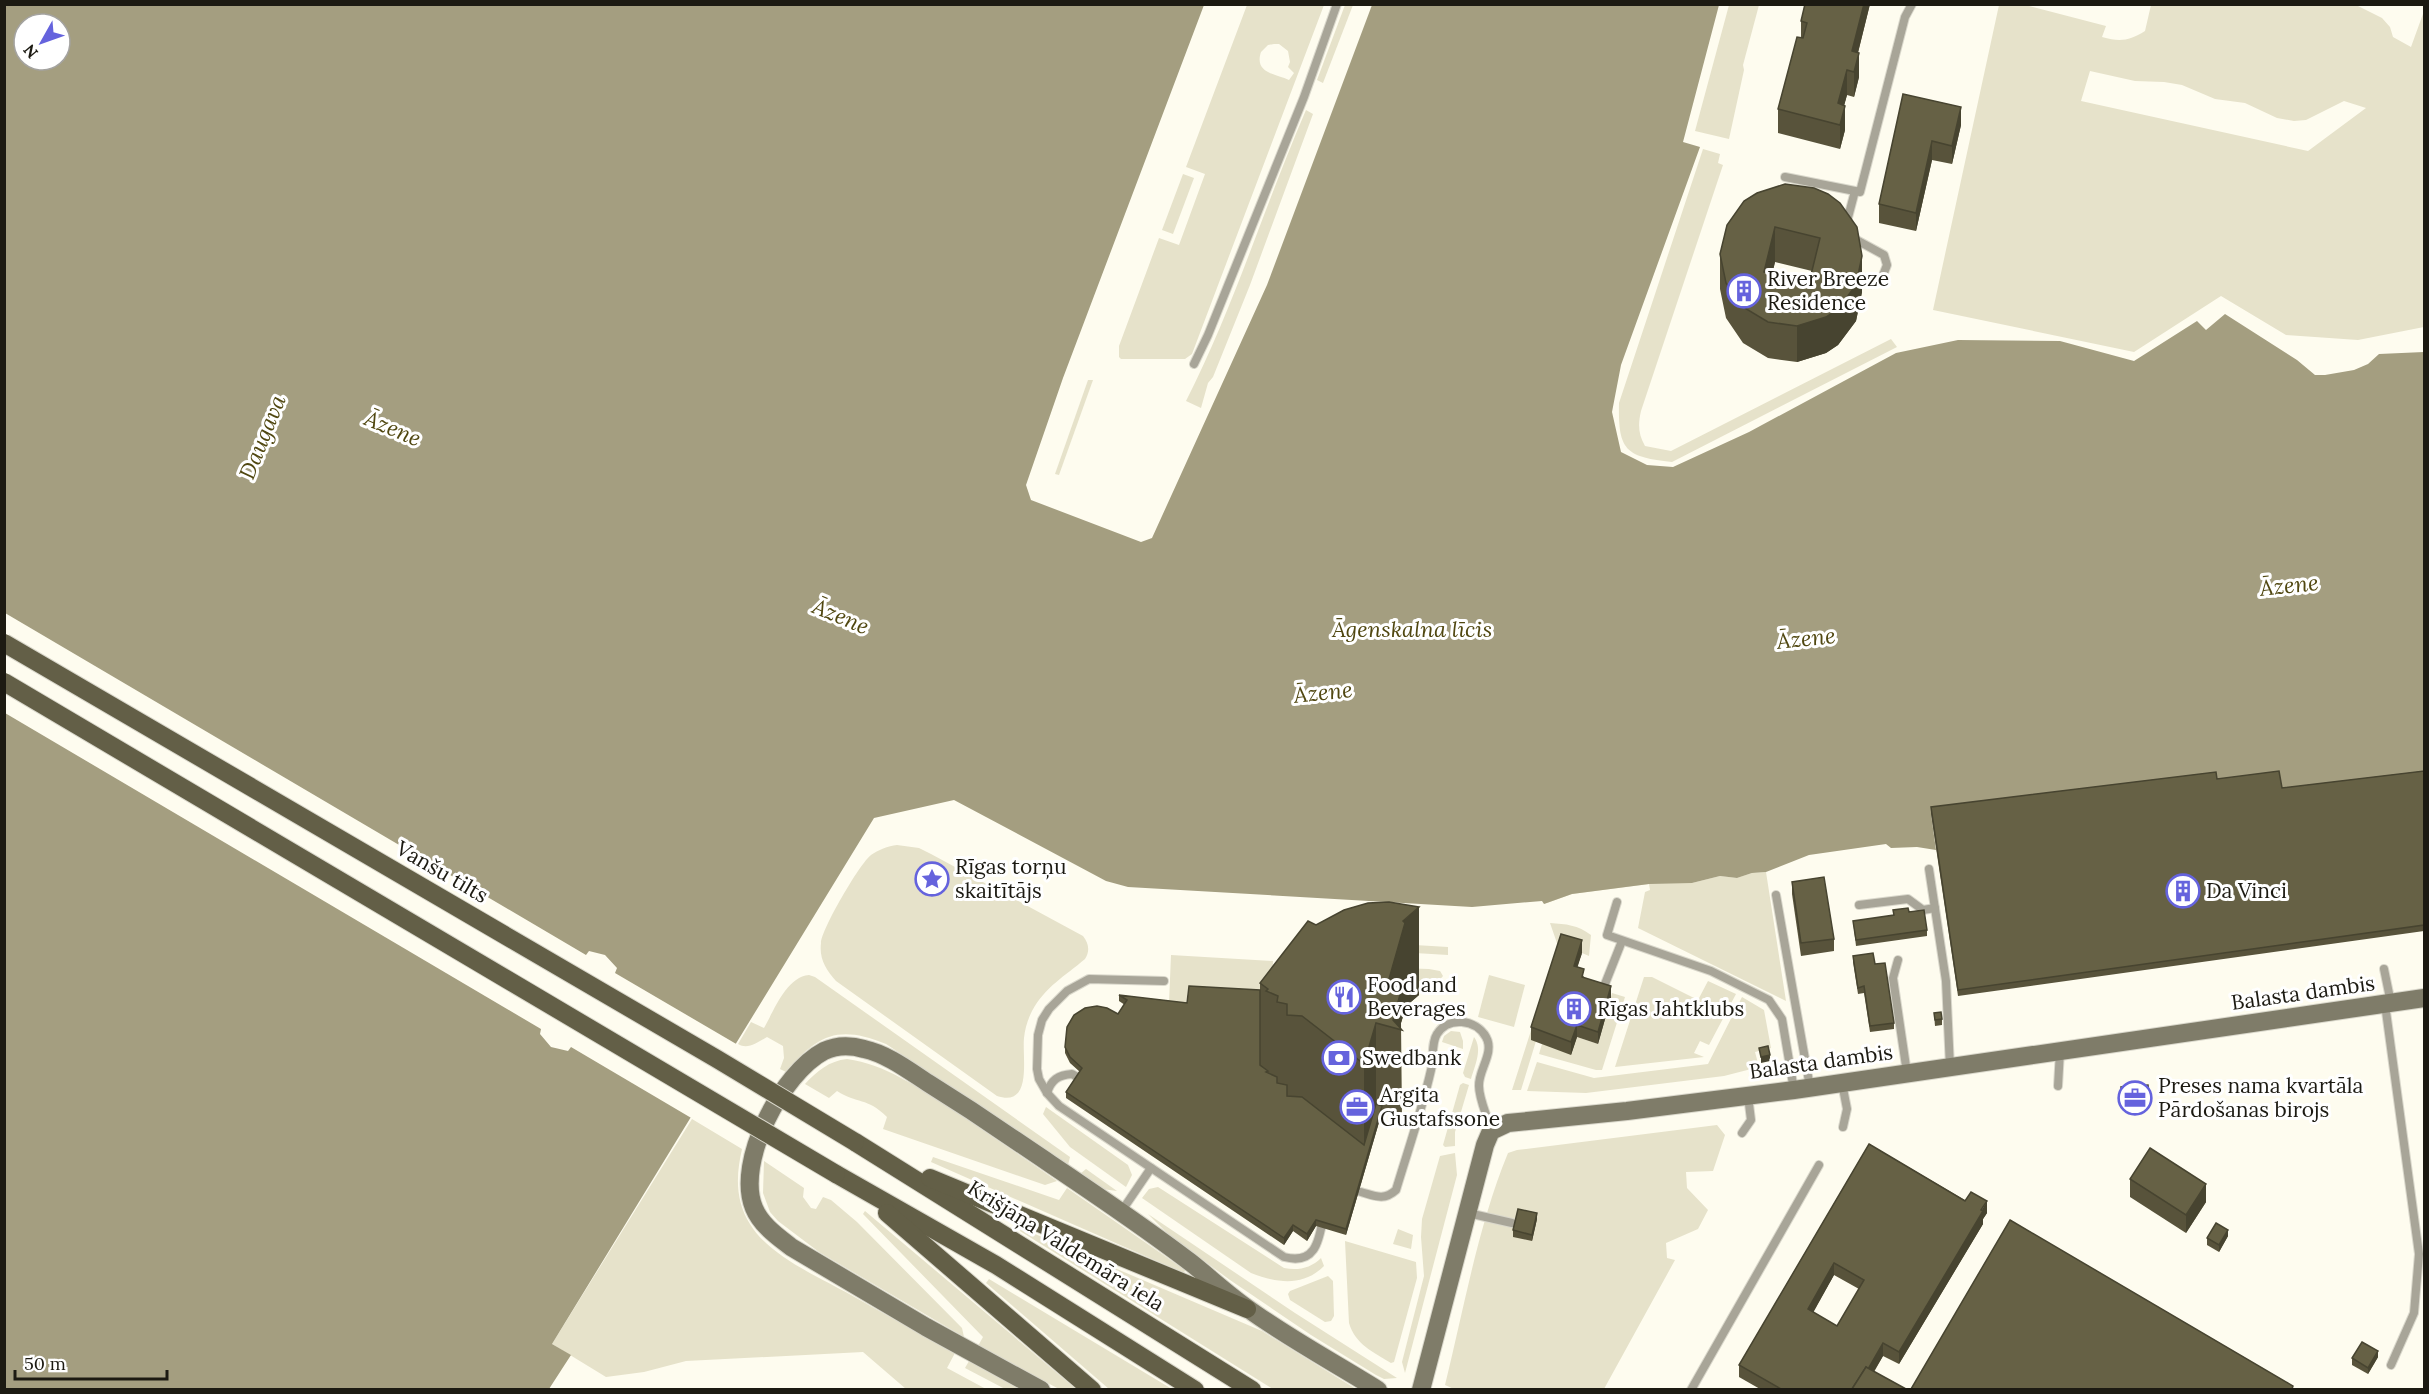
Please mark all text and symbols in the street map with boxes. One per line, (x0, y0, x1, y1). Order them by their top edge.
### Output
north arrow (12, 12, 72, 72)
text: N (19, 40, 42, 63)
place label: River Breeze Residence (1767, 265, 1889, 316)
building icon: River Breeze Residence (1726, 273, 1762, 309)
water label: Daugava (232, 390, 292, 483)
water label: Āzene (360, 403, 426, 452)
water label: Āzene (2257, 568, 2320, 602)
water label: Āzene (808, 591, 874, 640)
water label: Āgenskalna līcis (1331, 615, 1492, 643)
water label: Āzene (1774, 621, 1837, 655)
water label: Āzene (1291, 675, 1354, 709)
street label: Vanšu tilts (390, 834, 493, 909)
place label: Rīgas torņu skaitītājs (955, 853, 1067, 904)
place icon: Rīgas torņu skaitītājs (914, 861, 950, 897)
building icon: Da Vinci (2165, 873, 2201, 909)
place label: Da Vinci (2206, 877, 2287, 904)
street label: Balasta dambis (2229, 969, 2376, 1016)
place label: Food and Beverages (1367, 971, 1466, 1022)
restaurant icon: Food and Beverages (1326, 979, 1362, 1015)
building icon: Rīgas Jahtklubs (1556, 991, 1592, 1027)
place label: Rīgas Jahtklubs (1597, 995, 1744, 1022)
street label: Balasta dambis (1747, 1038, 1894, 1085)
bank icon: Swedbank (1321, 1040, 1357, 1076)
place label: Swedbank (1362, 1044, 1462, 1071)
place label: Preses nama kvartāla Pārdošanas birojs (2158, 1072, 2364, 1123)
office icon: Preses nama kvartāla Pārdošanas birojs (2117, 1080, 2153, 1116)
place label: Argita Gustafssone (1379, 1081, 1500, 1132)
office icon: Argita Gustafssone (1339, 1089, 1375, 1125)
street label: Krišjāņa Valdemāra iela (963, 1174, 1170, 1317)
scale bar (15, 1343, 166, 1381)
text: 50 m (24, 1352, 66, 1375)

